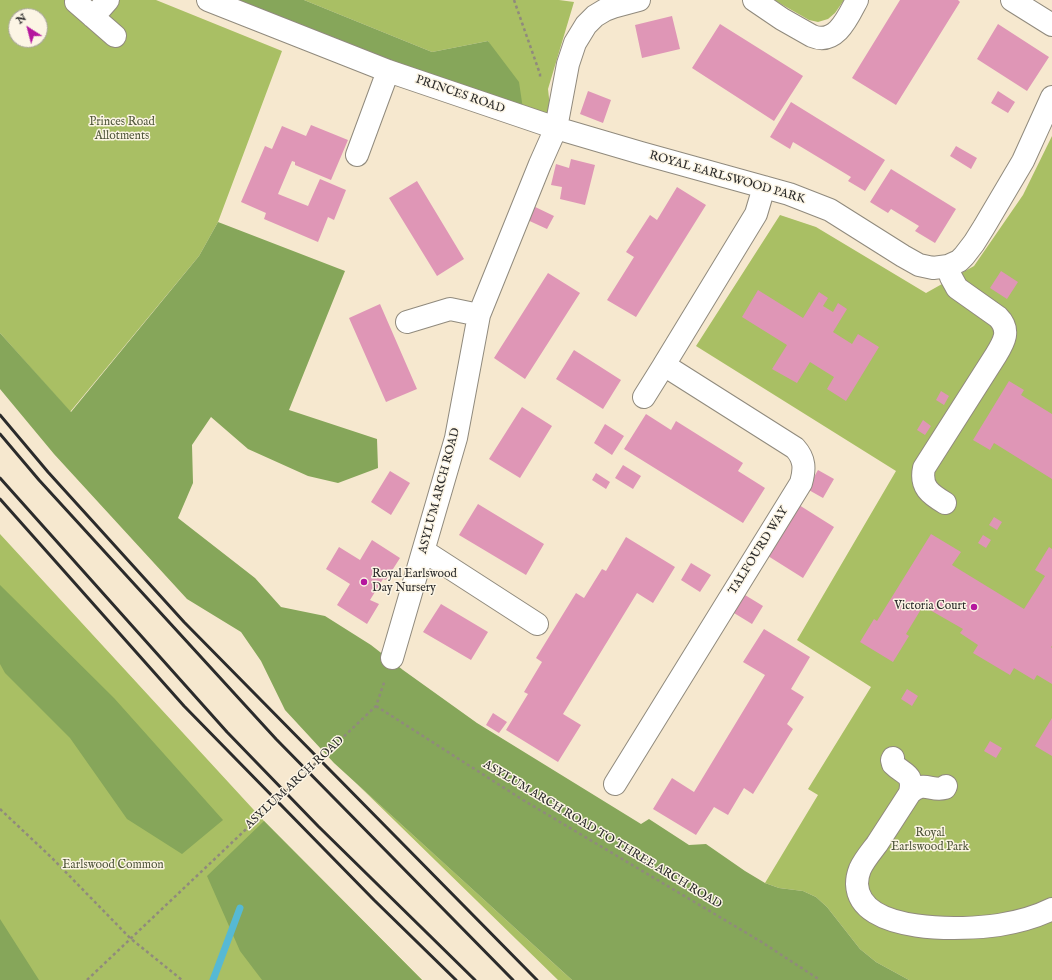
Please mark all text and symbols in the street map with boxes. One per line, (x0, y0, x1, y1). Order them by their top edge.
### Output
north arrow (8, 8, 48, 48)
text: N (14, 11, 30, 28)
street label: PRINCES ROAD (414, 73, 506, 117)
park label: Princes Road Allotments (89, 116, 155, 144)
street label: ROYAL EARLSWOOD PARK (647, 149, 807, 207)
street label: ASYLUM ARCH ROAD (416, 426, 464, 556)
street label: TALFOURD WAY (726, 504, 792, 598)
place label: Royal Earlswood Day Nursery (372, 568, 457, 596)
marker: Royal Earlswood Day Nursery (359, 577, 369, 587)
place label: Victoria Court (894, 600, 966, 614)
marker: Victoria Court (969, 602, 979, 612)
street label: ASYLUM ARCH ROAD (243, 734, 347, 832)
street label: ASYLUM ARCH ROAD TO THREE ARCH ROAD (480, 758, 724, 912)
park label: Royal Earlswood Park (891, 827, 969, 855)
park label: Earlswood Common (62, 859, 164, 873)

